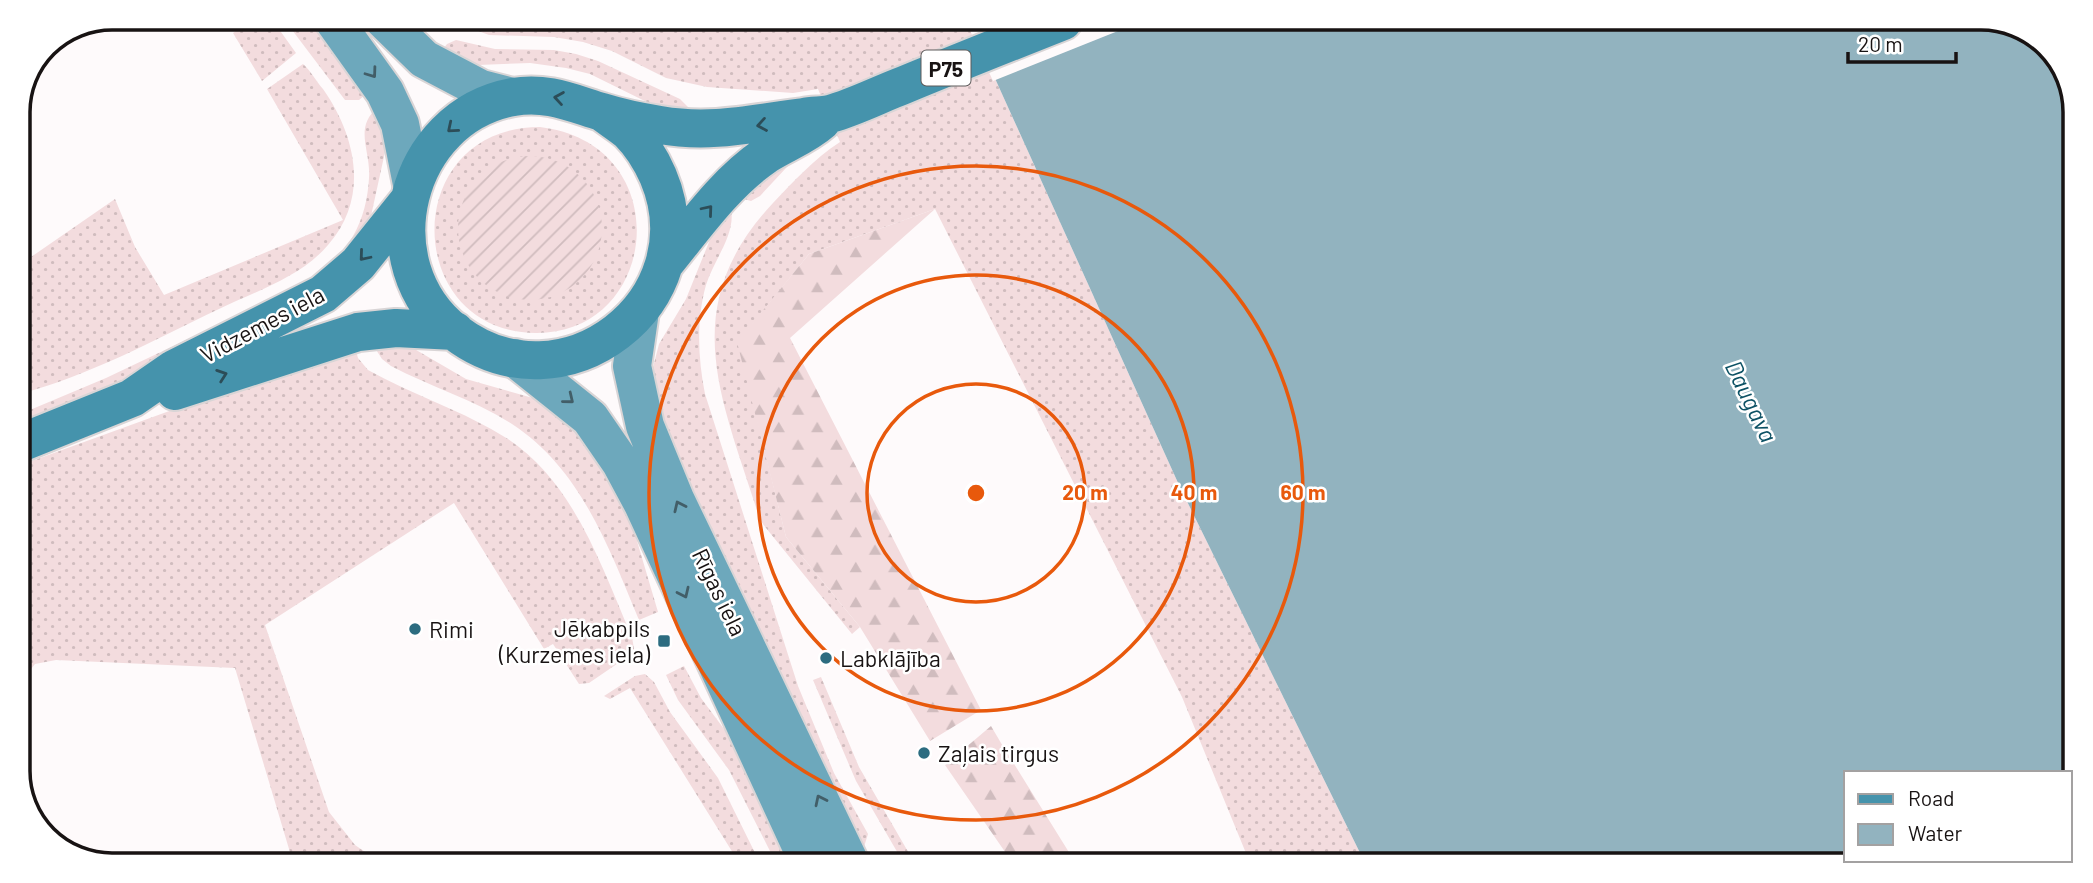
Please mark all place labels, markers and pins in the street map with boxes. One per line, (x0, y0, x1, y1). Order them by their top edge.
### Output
centre of rings (964, 481, 988, 505)
place label: Jēkabpils (Kurzemes iela) (498, 614, 651, 668)
place label: Rimi (429, 615, 474, 643)
marker: Rimi (407, 621, 423, 637)
marker: Jēkabpils (Kurzemes iela) (656, 633, 672, 649)
place label: Labklājība (840, 644, 941, 672)
marker: Labklājība (818, 650, 834, 666)
place label: Zaļais tirgus (938, 739, 1059, 767)
marker: Zaļais tirgus (916, 745, 932, 761)

